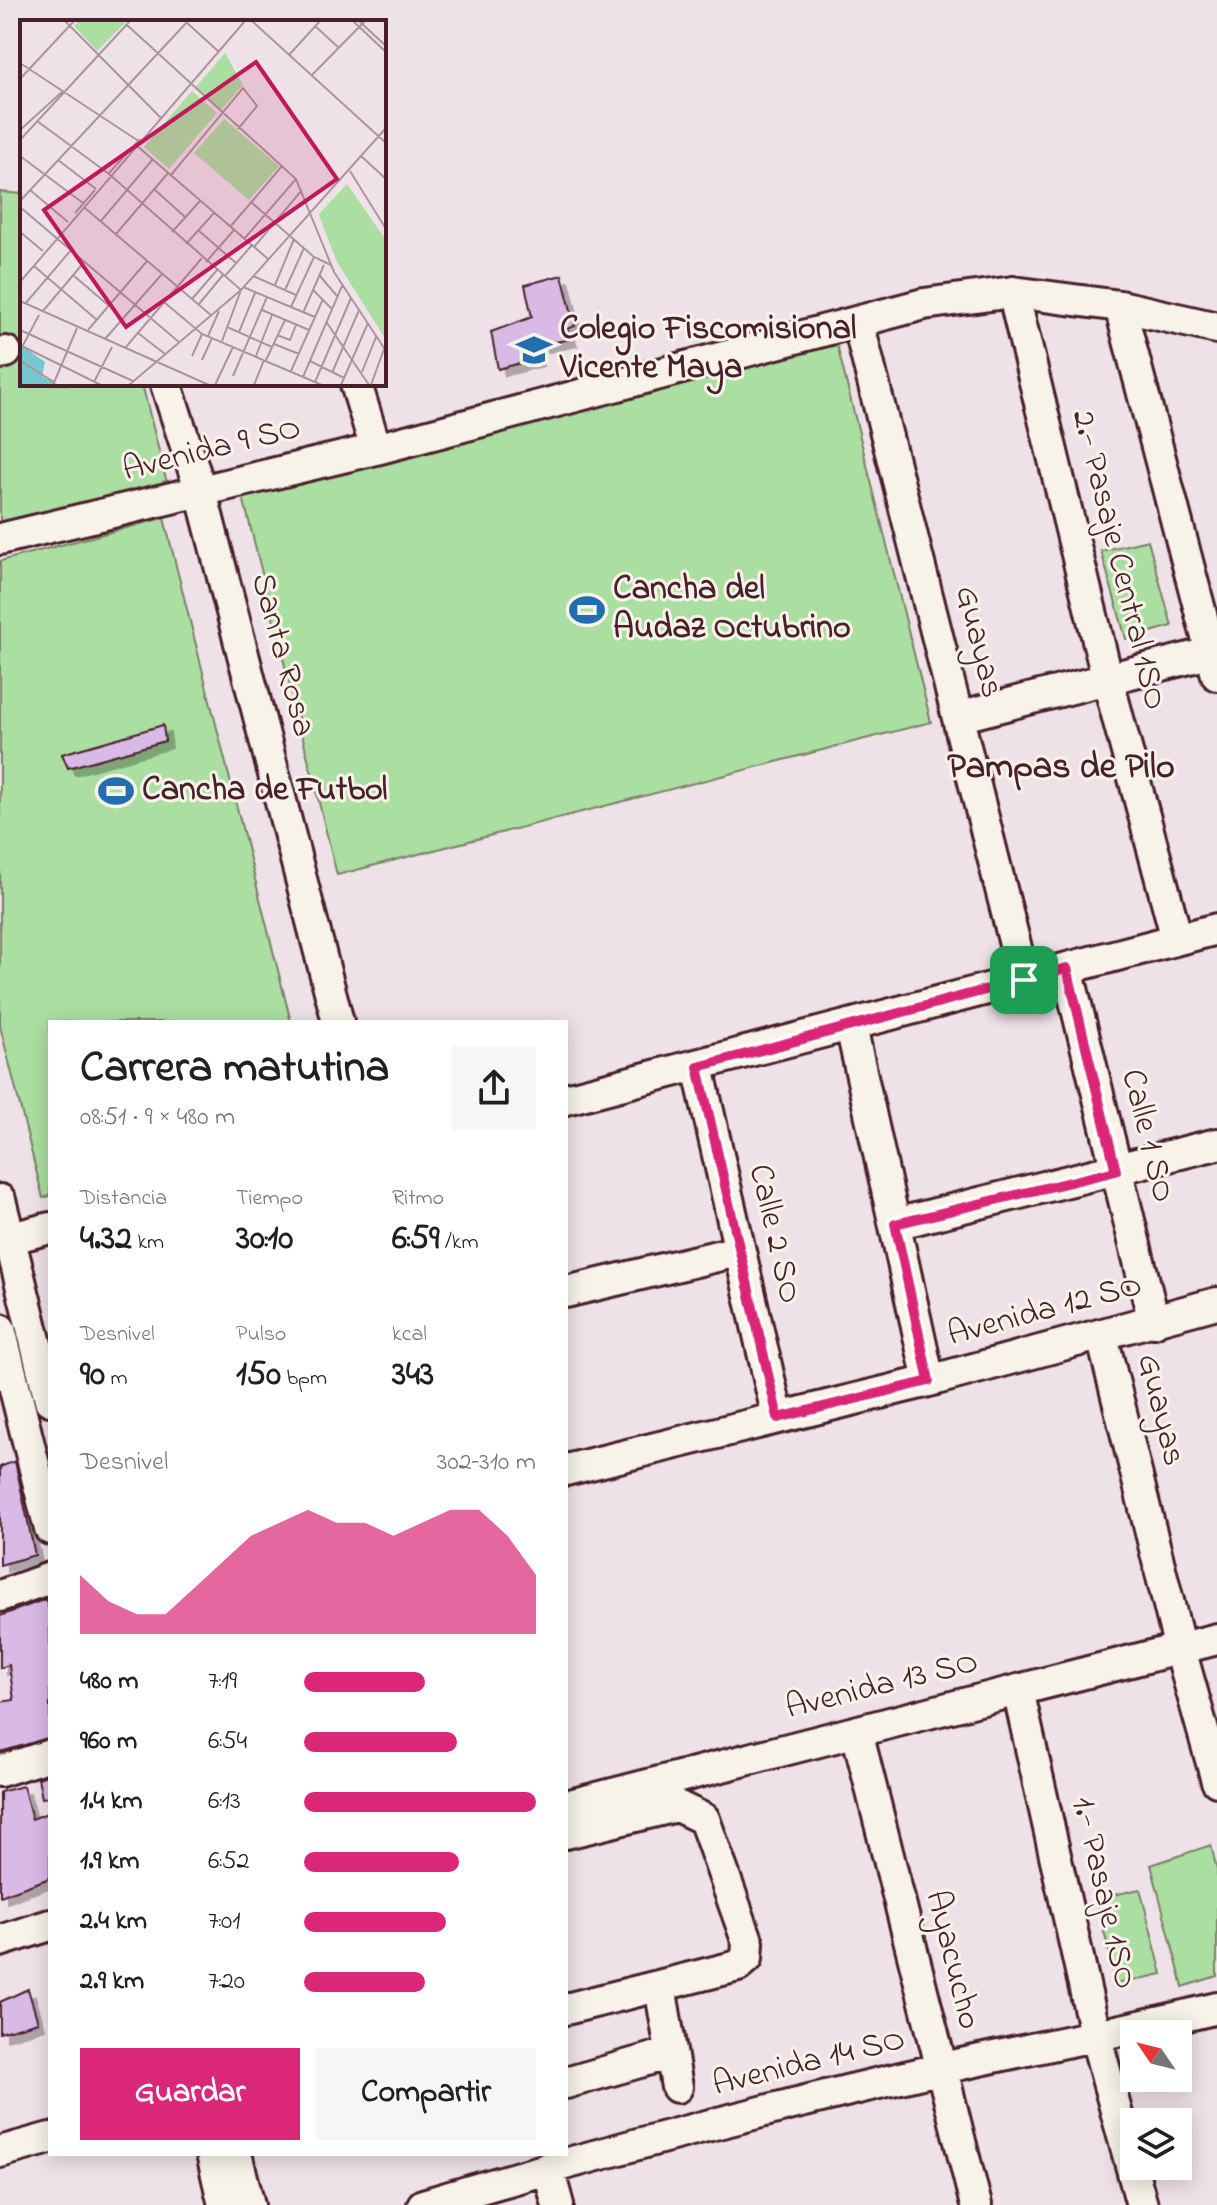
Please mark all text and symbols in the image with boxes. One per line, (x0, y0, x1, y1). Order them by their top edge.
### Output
inset map (20, 20, 386, 386)
place label: Colegio Fiscomisional Vicente Maya (559, 305, 857, 395)
school or university icon: Colegio Fiscomisional Vicente Maya (515, 331, 553, 369)
street label: Avenida 9 SO (118, 404, 306, 496)
street label: 2.- Pasaje Central 1SO (1057, 405, 1179, 715)
place label: Cancha del Audaz Octubrino (613, 565, 851, 654)
street label: Santa Rosa (236, 568, 328, 742)
street label: Guayas (940, 581, 1016, 703)
sports icon: Cancha del Audaz Octubrino (568, 591, 606, 629)
district label: Pampas de Pilo (947, 742, 1175, 795)
place label: Cancha de Futbol (142, 766, 387, 816)
sports icon: Cancha de Futbol (97, 772, 135, 810)
pin (990, 946, 1058, 1014)
icon: arrive (1002, 958, 1046, 1002)
text: Carrera matutina (80, 1037, 389, 1101)
button: share (452, 1046, 536, 1130)
street label: Calle 1 SO (1106, 1064, 1188, 1208)
text: 08:51 · 9 × 480 m (80, 1099, 235, 1137)
street label: Calle 2 SO (734, 1159, 814, 1309)
text: Distancia (80, 1183, 167, 1215)
text: Tiempo (236, 1183, 303, 1215)
text: Ritmo (392, 1183, 444, 1215)
text: 4.32 (80, 1215, 132, 1265)
text: 30:10 (236, 1215, 293, 1265)
text: 6:59 (392, 1215, 440, 1265)
text: km (132, 1227, 164, 1259)
text: /km (440, 1227, 479, 1259)
street label: Avenida 12 SO (942, 1261, 1148, 1361)
text: Desnivel (80, 1319, 155, 1351)
text: Pulso (236, 1319, 286, 1351)
text: kcal (392, 1319, 427, 1351)
street label: Guayas (1122, 1349, 1198, 1471)
text: 90 (80, 1351, 105, 1401)
text: 150 (236, 1351, 281, 1401)
text: 343 (392, 1351, 434, 1401)
text: m (105, 1363, 128, 1395)
text: bpm (281, 1363, 327, 1395)
text: Desnivel (80, 1444, 168, 1482)
text: 302–310 m (437, 1444, 536, 1482)
street label: Avenida 13 SO (781, 1638, 983, 1734)
text: 480 m (80, 1663, 138, 1701)
text: 7:19 (208, 1663, 237, 1701)
text: 960 m (80, 1723, 137, 1761)
text: 6:54 (208, 1723, 247, 1761)
text: 1.4 km (80, 1783, 142, 1821)
text: 6:13 (208, 1783, 241, 1821)
street label: 1.- Pasaje 1SO (1057, 1792, 1149, 1994)
text: 1.9 km (80, 1843, 139, 1881)
text: 6:52 (208, 1843, 249, 1881)
street label: Ayacucho (911, 1885, 993, 2035)
text: 2.4 km (80, 1903, 147, 1941)
text: 7:01 (208, 1903, 240, 1941)
text: 2.9 km (80, 1963, 144, 2001)
text: 7:20 (208, 1963, 245, 2001)
street label: Avenida 14 SO (708, 2015, 910, 2111)
north arrow (1120, 2020, 1192, 2092)
map controls (1120, 2020, 1192, 2180)
button: Guardar (80, 2048, 300, 2140)
button: Compartir (316, 2048, 536, 2140)
button: layers (1120, 2108, 1192, 2180)

